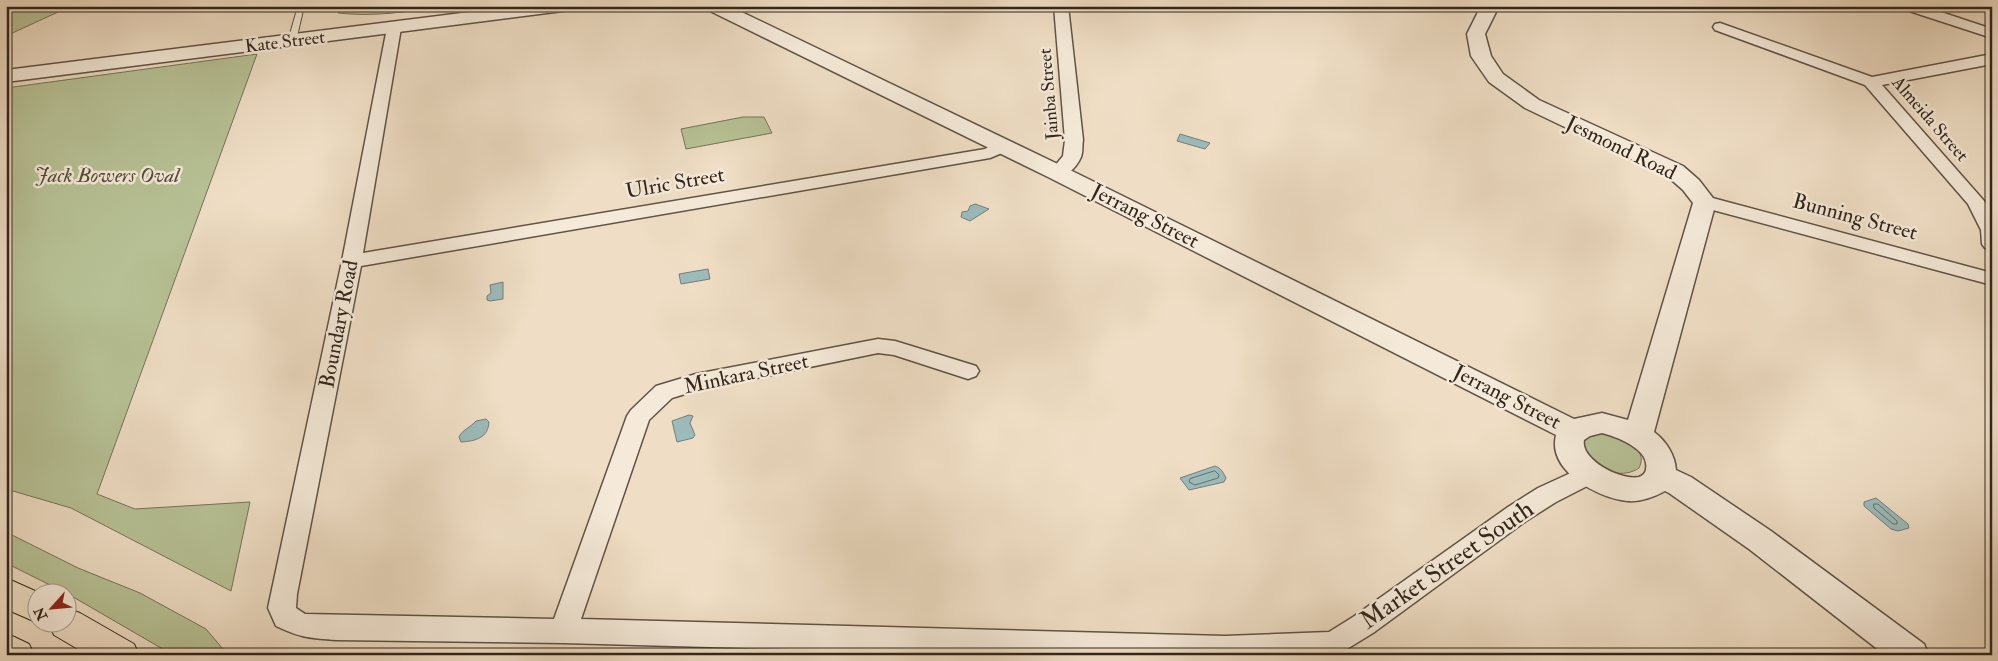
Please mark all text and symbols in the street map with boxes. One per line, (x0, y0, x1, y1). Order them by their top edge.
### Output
street label: Kate Street (244, 26, 327, 58)
street label: Jainba Street (1034, 47, 1065, 142)
street label: Almeida Street (1886, 71, 1973, 167)
street label: Jesmond Road (1560, 109, 1681, 187)
street label: Ulric Street (624, 161, 727, 205)
park label: Jack Bowers Oval (35, 162, 181, 189)
street label: Jerrang Street (1086, 177, 1204, 255)
street label: Bunning Street (1790, 187, 1921, 247)
street label: Boundary Road (313, 257, 365, 390)
street label: Minkara Street (681, 348, 811, 400)
street label: Jerrang Street (1448, 358, 1566, 436)
street label: Market Street South (1354, 494, 1540, 636)
north arrow (28, 584, 78, 634)
text: N (30, 604, 52, 624)

